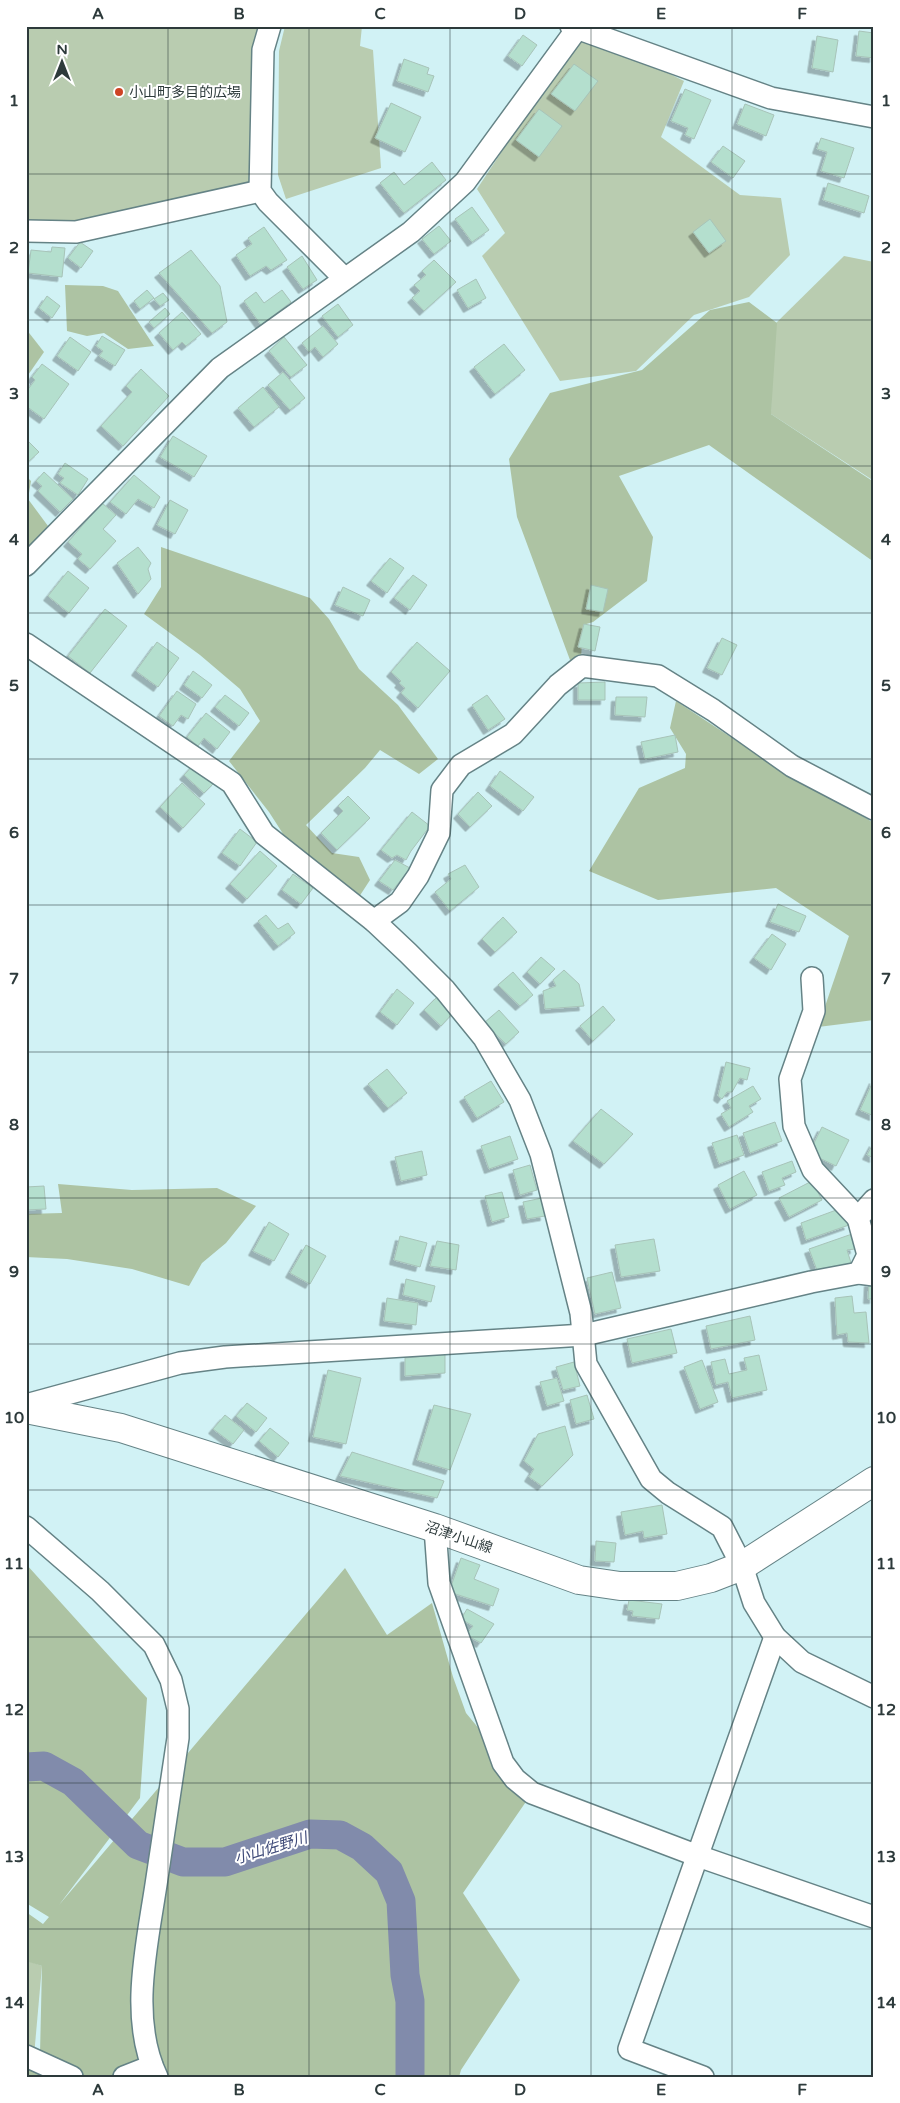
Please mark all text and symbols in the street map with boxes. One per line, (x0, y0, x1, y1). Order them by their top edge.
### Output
text: A (92, 4, 104, 24)
text: B (233, 4, 245, 24)
text: C (374, 4, 386, 24)
text: D (514, 4, 526, 24)
text: E (656, 4, 666, 24)
text: F (797, 4, 807, 24)
north arrow (38, 38, 88, 88)
text: N (56, 41, 68, 58)
place label: 小山町多目的広場 (129, 84, 241, 101)
marker: 小山町多目的広場 (113, 86, 125, 98)
text: 1 (9, 91, 19, 111)
text: 1 (881, 91, 891, 111)
text: 2 (9, 238, 19, 258)
text: 2 (881, 238, 891, 258)
text: 3 (9, 384, 19, 404)
text: 3 (881, 384, 891, 404)
text: 4 (9, 530, 19, 550)
text: 4 (881, 530, 891, 550)
text: 5 (9, 676, 19, 696)
text: 5 (881, 676, 891, 696)
text: 6 (9, 823, 19, 843)
text: 6 (881, 823, 891, 843)
text: 7 (9, 969, 19, 989)
text: 7 (881, 969, 891, 989)
text: 8 (9, 1115, 19, 1135)
text: 8 (881, 1115, 891, 1135)
text: 9 (9, 1262, 19, 1282)
text: 9 (881, 1262, 891, 1282)
text: 10 (4, 1408, 24, 1428)
text: 10 (876, 1408, 896, 1428)
street label: 沼津小山線 (423, 1518, 495, 1557)
text: 11 (4, 1554, 24, 1574)
text: 11 (876, 1554, 896, 1574)
text: 12 (4, 1700, 24, 1720)
text: 12 (876, 1700, 896, 1720)
water label: 小山佐野川 (232, 1828, 311, 1868)
text: 13 (4, 1847, 24, 1867)
text: 13 (876, 1847, 896, 1867)
text: 14 (4, 1993, 24, 2013)
text: 14 (876, 1993, 896, 2013)
text: A (92, 2080, 104, 2100)
text: B (233, 2080, 245, 2100)
text: C (374, 2080, 386, 2100)
text: D (514, 2080, 526, 2100)
text: E (656, 2080, 666, 2100)
text: F (797, 2080, 807, 2100)

